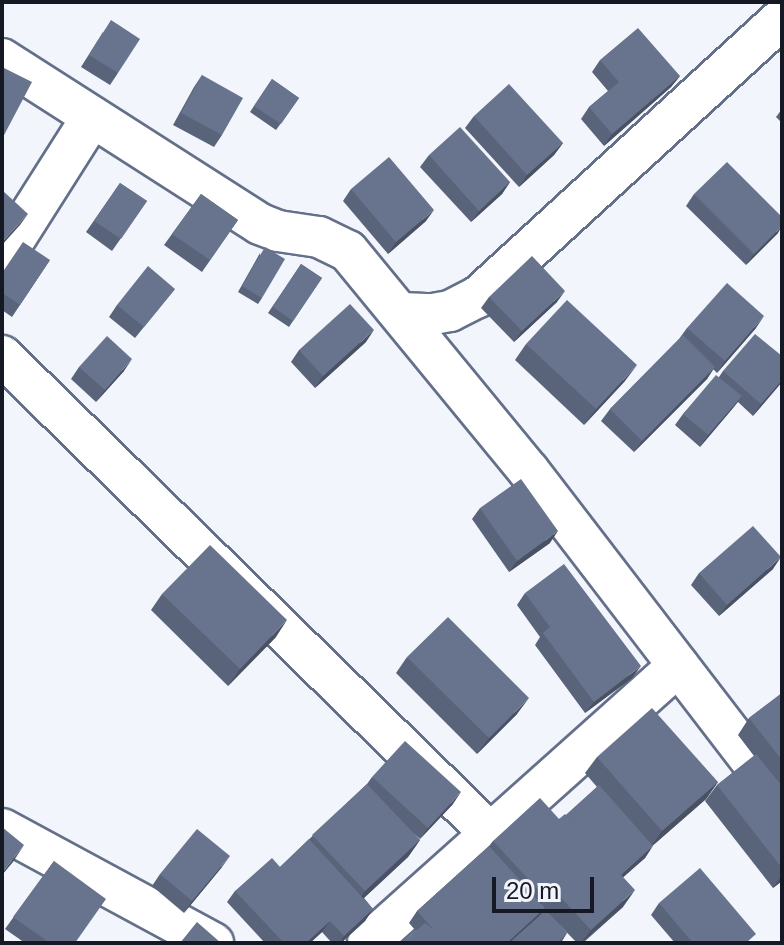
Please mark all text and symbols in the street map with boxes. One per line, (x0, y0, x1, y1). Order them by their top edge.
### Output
scale bar (496, 861, 598, 911)
text: 20 m (506, 877, 559, 904)

